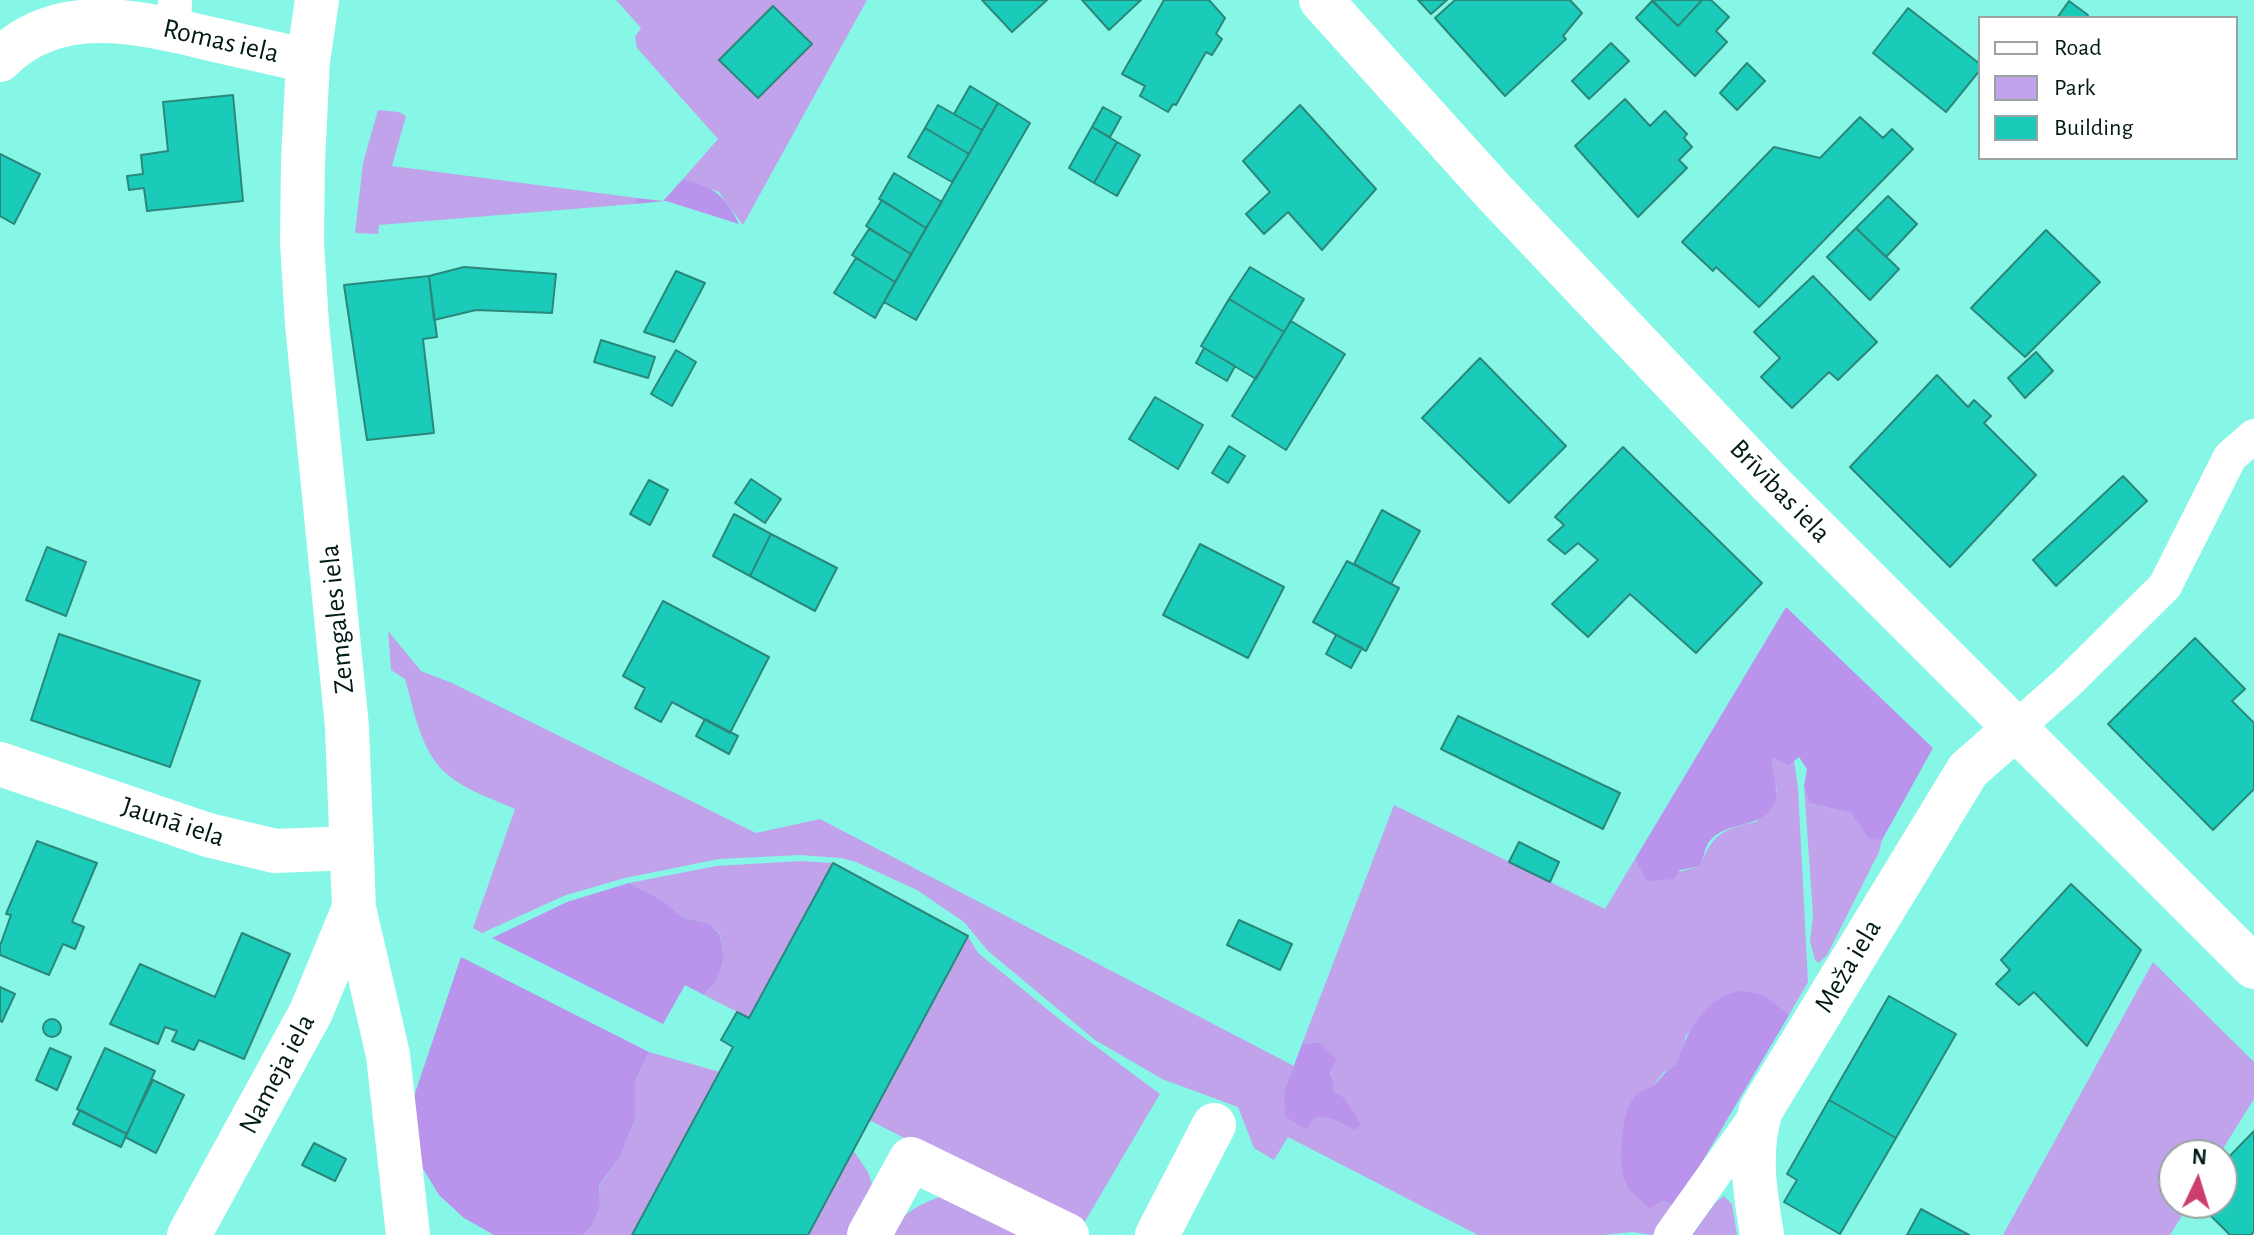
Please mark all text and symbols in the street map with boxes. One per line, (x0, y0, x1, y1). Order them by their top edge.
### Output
street label: Romas iela (160, 11, 282, 71)
legend (1978, 16, 2238, 160)
text: Road (2054, 36, 2102, 60)
text: Park (2054, 76, 2095, 100)
text: Building (2054, 116, 2133, 140)
street label: Brīvības iela (1722, 432, 1838, 550)
street label: Zemgales iela (312, 543, 362, 695)
street label: Jaunā iela (117, 790, 229, 854)
street label: Meža iela (1807, 913, 1889, 1019)
street label: Nameja iela (231, 1008, 323, 1140)
north arrow (2158, 1139, 2238, 1219)
text: N (2191, 1146, 2208, 1169)

